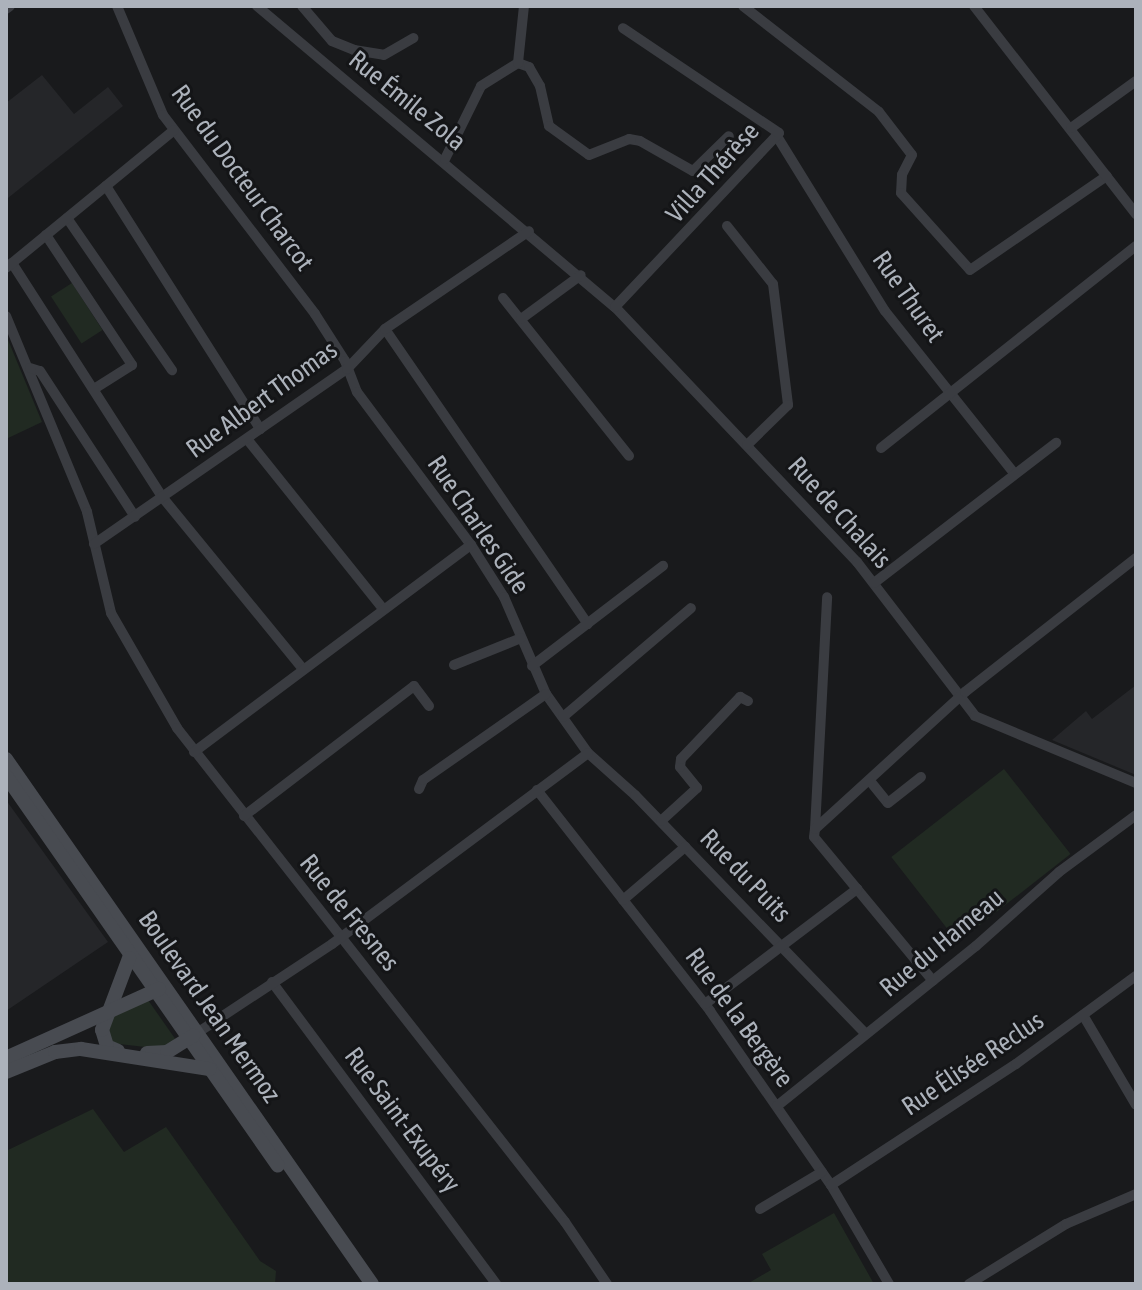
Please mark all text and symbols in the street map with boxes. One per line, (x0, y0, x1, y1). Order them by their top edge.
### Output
street label: Rue Émile Zola (342, 44, 472, 158)
street label: Rue du Docteur Charcot (164, 79, 320, 277)
street label: Villa Thérèse (660, 117, 766, 229)
street label: Rue Thuret (865, 245, 951, 349)
street label: Rue Albert Thomas (180, 335, 344, 465)
street label: Rue Charles Gide (420, 450, 536, 600)
street label: Rue de Chalais (781, 451, 897, 575)
street label: Rue du Puits (693, 823, 797, 929)
street label: Rue de Fresnes (293, 848, 405, 978)
street label: Rue du Hameau (874, 882, 1010, 1004)
street label: Boulevard Jean Mermoz (131, 905, 287, 1109)
street label: Rue de la Bergère (678, 942, 800, 1094)
street label: Rue Élisée Reclus (896, 1005, 1050, 1123)
street label: Rue Saint-Exupéry (337, 1041, 467, 1199)

